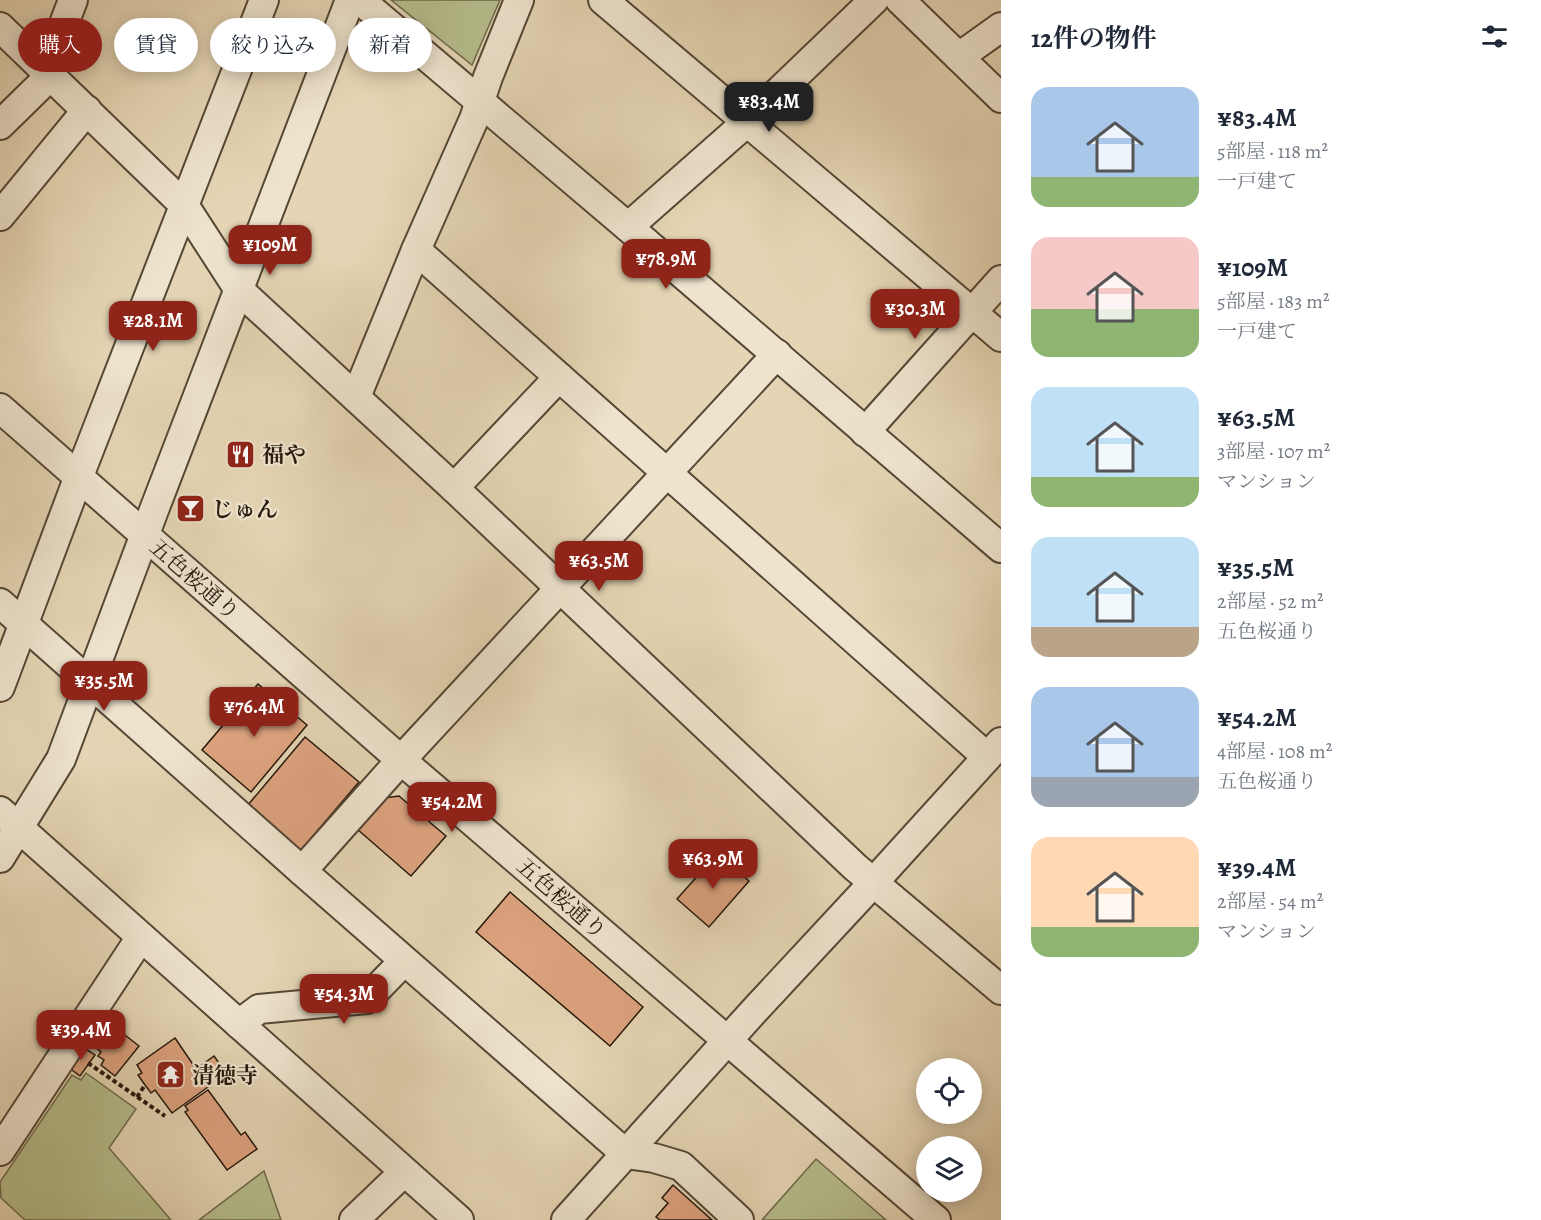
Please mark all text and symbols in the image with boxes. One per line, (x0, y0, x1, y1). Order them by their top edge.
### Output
chip: 購入 (18, 18, 102, 72)
chip: 賃貸 (114, 18, 198, 72)
chip: 絞り込み (210, 18, 336, 72)
chip: 新着 (348, 18, 432, 72)
icon: filters (1478, 20, 1511, 53)
text: 12件の物件 (1031, 21, 1157, 56)
pin: ¥83.4M (720, 82, 818, 133)
text: ¥83.4M (738, 88, 800, 115)
text: ¥83.4M (1217, 100, 1297, 135)
icon: home (1079, 111, 1151, 183)
text: 5部屋 · 118 m² (1217, 138, 1328, 165)
text: 一戸建て (1217, 168, 1297, 195)
pin: ¥109M (228, 225, 312, 276)
text: ¥109M (243, 231, 297, 258)
pin: ¥78.9M (617, 239, 715, 290)
text: ¥78.9M (635, 245, 697, 272)
text: ¥109M (1217, 250, 1288, 285)
icon: home (1079, 261, 1151, 333)
text: 5部屋 · 183 m² (1217, 288, 1330, 315)
pin: ¥30.3M (866, 289, 964, 340)
text: ¥30.3M (884, 295, 946, 322)
pin: ¥28.1M (104, 301, 202, 352)
text: ¥28.1M (123, 307, 183, 334)
text: 一戸建て (1217, 318, 1297, 345)
text: ¥63.5M (1217, 400, 1295, 435)
icon: home (1079, 411, 1151, 483)
restaurant icon: 福や (225, 438, 257, 470)
text: 3部屋 · 107 m² (1217, 438, 1330, 465)
place label: 福や (262, 440, 306, 470)
text: マンション (1217, 468, 1316, 495)
bar icon: じゅん (175, 493, 207, 525)
place label: じゅん (212, 495, 278, 525)
street label: 五色桜通り (143, 532, 246, 627)
pin: ¥63.5M (550, 541, 648, 592)
text: ¥63.5M (569, 547, 629, 574)
text: ¥35.5M (1217, 550, 1294, 585)
icon: home (1079, 561, 1151, 633)
text: 2部屋 · 52 m² (1217, 588, 1324, 615)
text: 五色桜通り (1217, 618, 1317, 645)
pin: ¥35.5M (55, 661, 153, 712)
text: ¥35.5M (74, 667, 134, 694)
pin: ¥76.4M (205, 687, 303, 738)
text: ¥76.4M (223, 693, 285, 720)
text: ¥54.2M (1217, 700, 1297, 735)
icon: home (1079, 711, 1151, 783)
text: 4部屋 · 108 m² (1217, 738, 1332, 765)
text: 五色桜通り (1217, 768, 1317, 795)
pin: ¥54.2M (403, 782, 501, 833)
text: ¥54.2M (421, 788, 483, 815)
pin: ¥63.9M (664, 839, 762, 890)
text: ¥63.9M (683, 845, 744, 872)
text: ¥39.4M (1217, 850, 1296, 885)
street label: 五色桜通り (510, 851, 613, 946)
icon: home (1079, 861, 1151, 933)
text: 2部屋 · 54 m² (1217, 888, 1323, 915)
text: マンション (1217, 918, 1316, 945)
pin: ¥54.3M (295, 974, 393, 1025)
text: ¥54.3M (314, 980, 374, 1007)
pin: ¥39.4M (32, 1010, 130, 1061)
text: ¥39.4M (50, 1016, 112, 1043)
map controls (916, 1058, 982, 1202)
button: locate (916, 1058, 982, 1124)
temple icon: 清徳寺 (155, 1059, 187, 1091)
place label: 清徳寺 (192, 1061, 258, 1091)
button: layers (916, 1136, 982, 1202)

